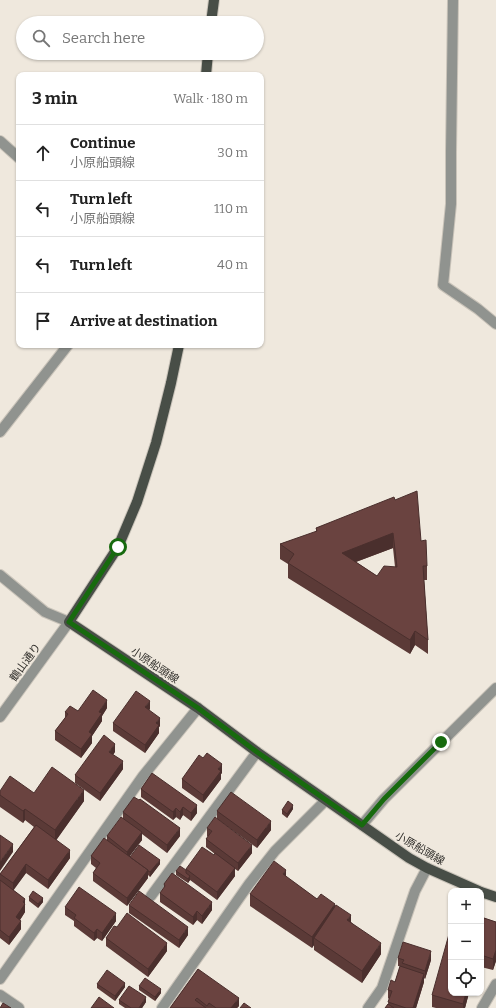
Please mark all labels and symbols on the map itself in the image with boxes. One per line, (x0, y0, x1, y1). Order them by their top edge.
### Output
route start (109, 538, 127, 556)
street label: 鶴山通り (7, 641, 44, 684)
street label: 小原船頭線 (128, 645, 181, 686)
route end (432, 733, 450, 751)
street label: 小原船頭線 (393, 829, 447, 868)

